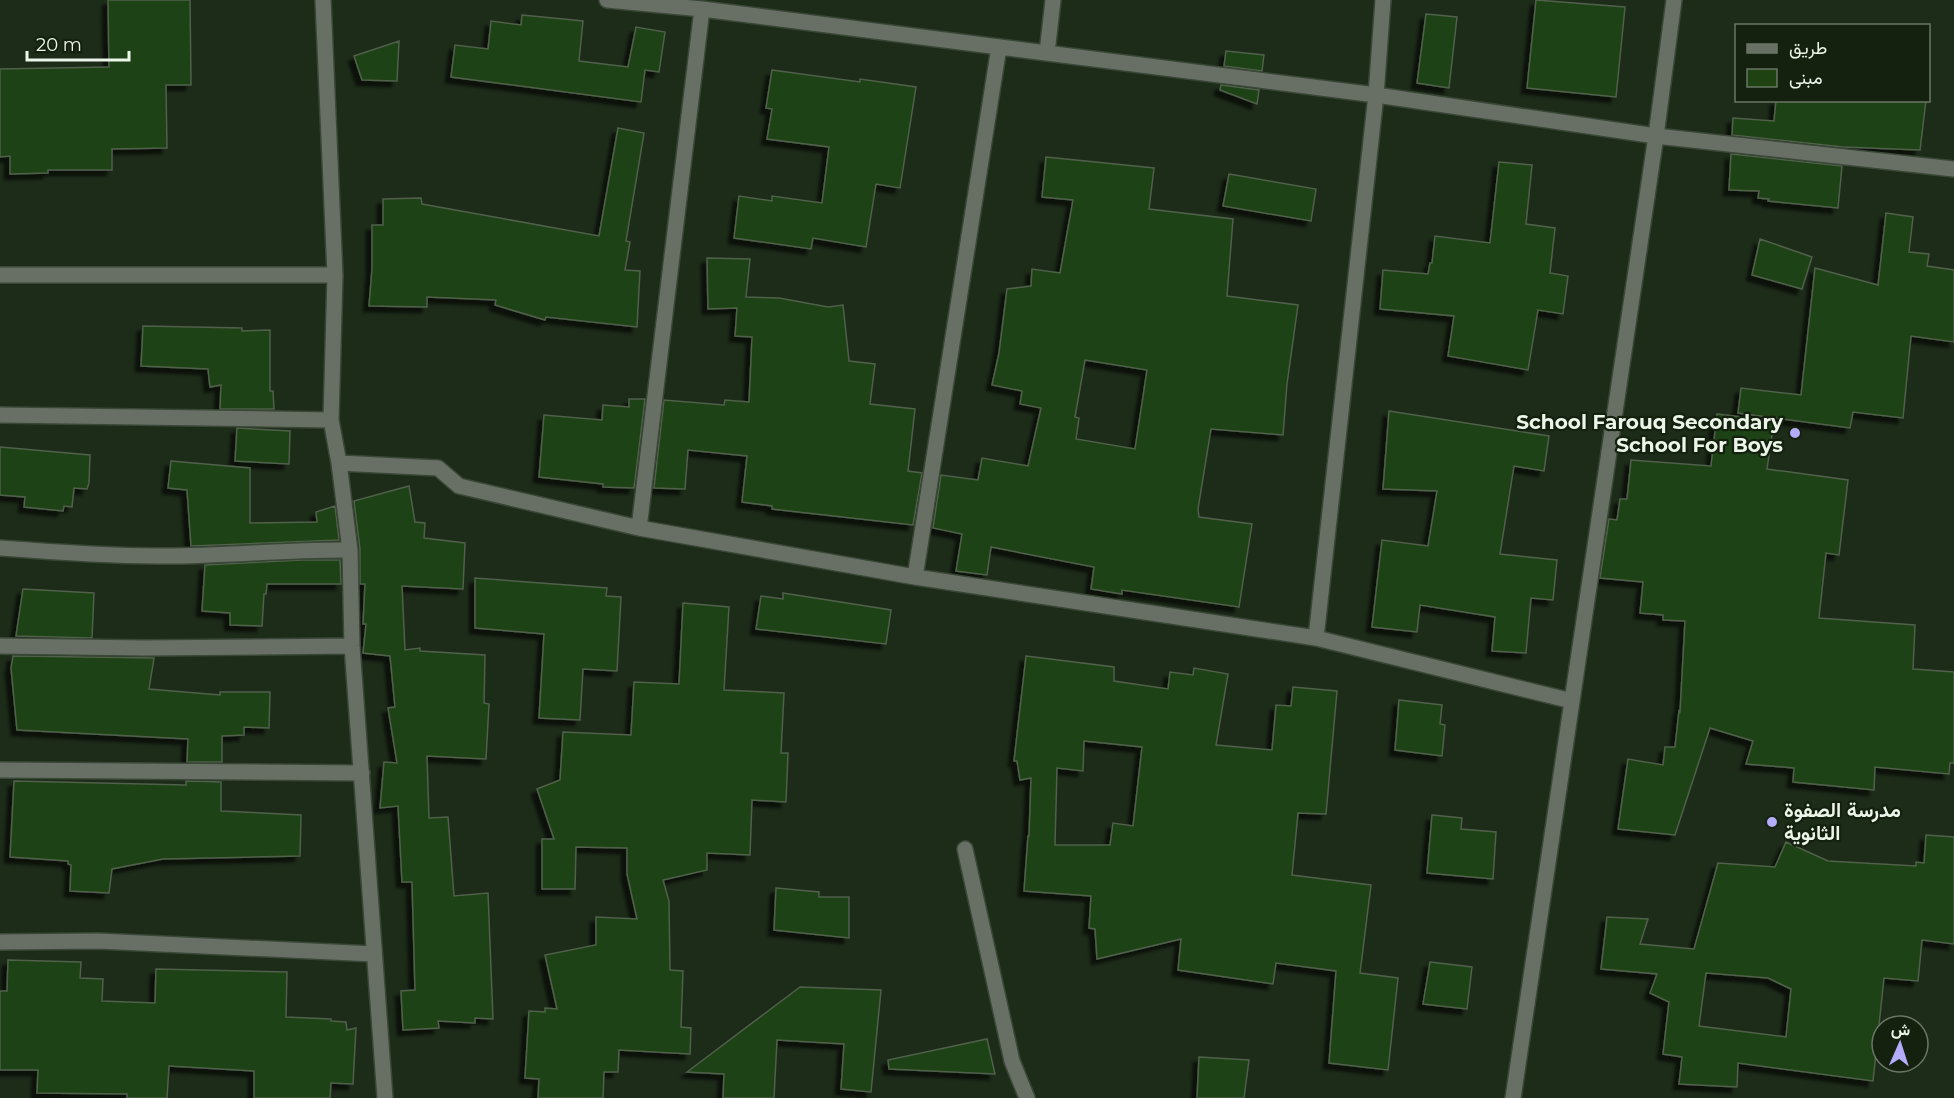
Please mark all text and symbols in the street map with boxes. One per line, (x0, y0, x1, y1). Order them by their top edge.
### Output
scale bar (27, 24, 129, 62)
legend (1735, 24, 1930, 102)
text: 20 m (36, 34, 82, 56)
text: طريق (1789, 37, 1827, 59)
text: مبنى (1789, 67, 1823, 89)
place label: School Farouq Secondary School For Boys (1516, 410, 1784, 457)
marker: School Farouq Secondary School For Boys (1788, 426, 1802, 440)
place label: مدرسة الصفوة الثانوية (1784, 798, 1901, 846)
marker: مدرسة الصفوة الثانوية (1765, 815, 1779, 829)
north arrow (1870, 1014, 1930, 1074)
text: ش (1891, 1020, 1911, 1040)

